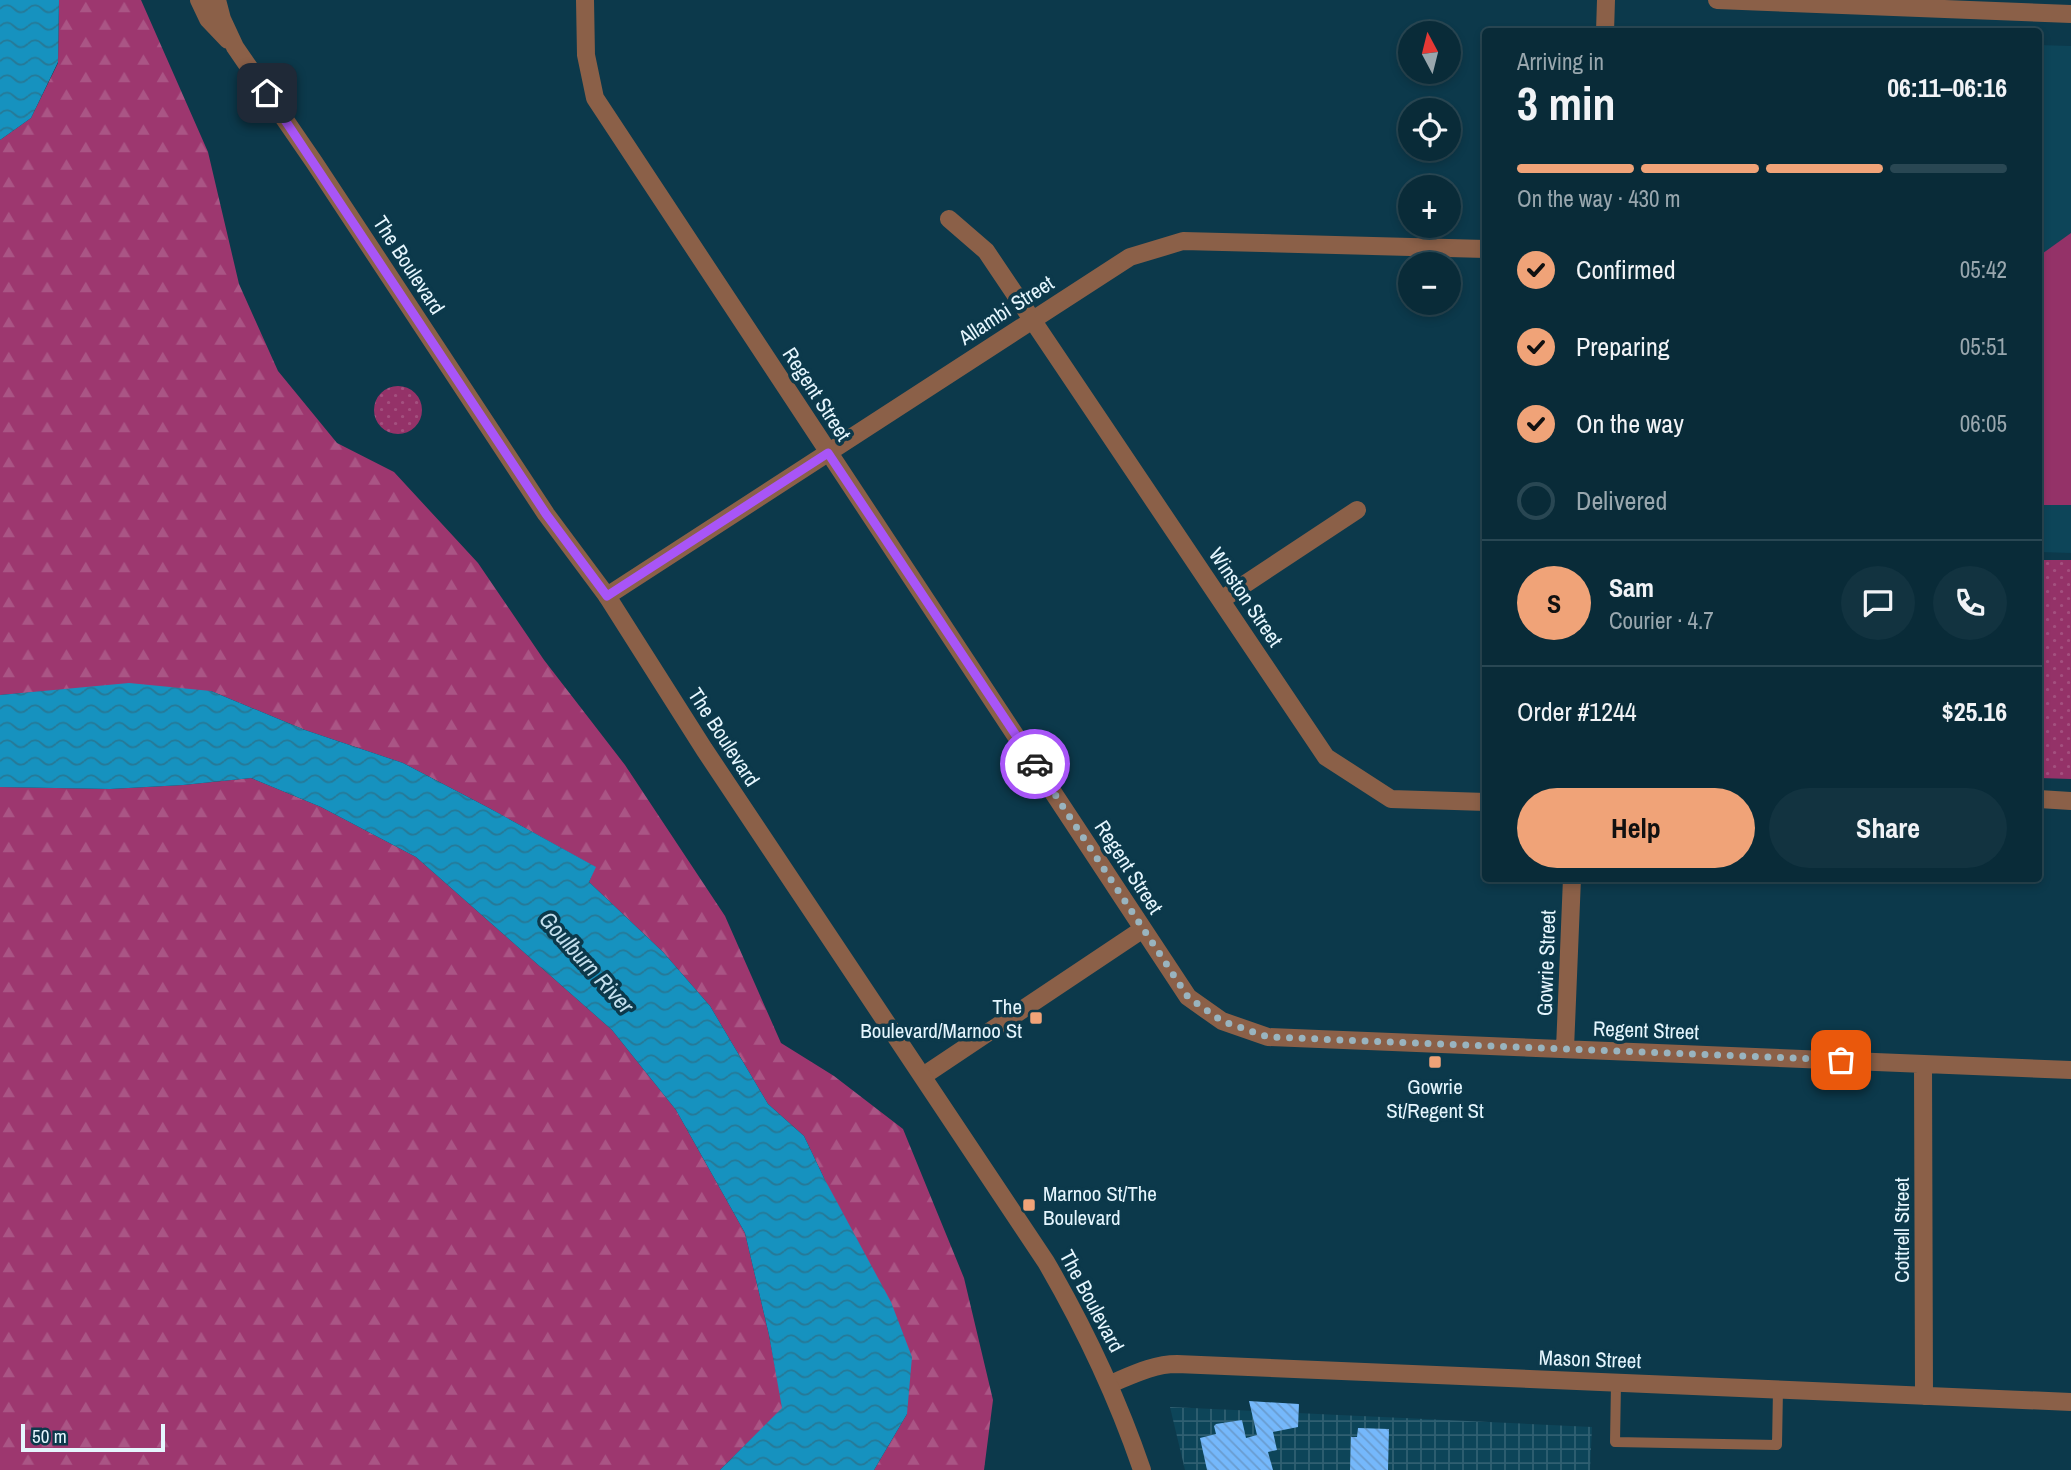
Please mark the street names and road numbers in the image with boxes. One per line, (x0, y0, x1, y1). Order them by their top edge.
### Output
street label: The Boulevard (366, 210, 452, 320)
street label: Allambi Street (952, 268, 1059, 352)
street label: Regent Street (776, 342, 858, 447)
street label: Winston Street (1202, 542, 1290, 652)
street label: The Boulevard (681, 682, 767, 792)
street label: Regent Street (1088, 815, 1170, 920)
street label: Gowrie Street (1530, 909, 1562, 1017)
street label: Regent Street (1592, 1014, 1700, 1046)
street label: Cottrell Street (1887, 1177, 1916, 1283)
street label: The Boulevard (1053, 1245, 1131, 1357)
street label: Mason Street (1538, 1343, 1642, 1375)

